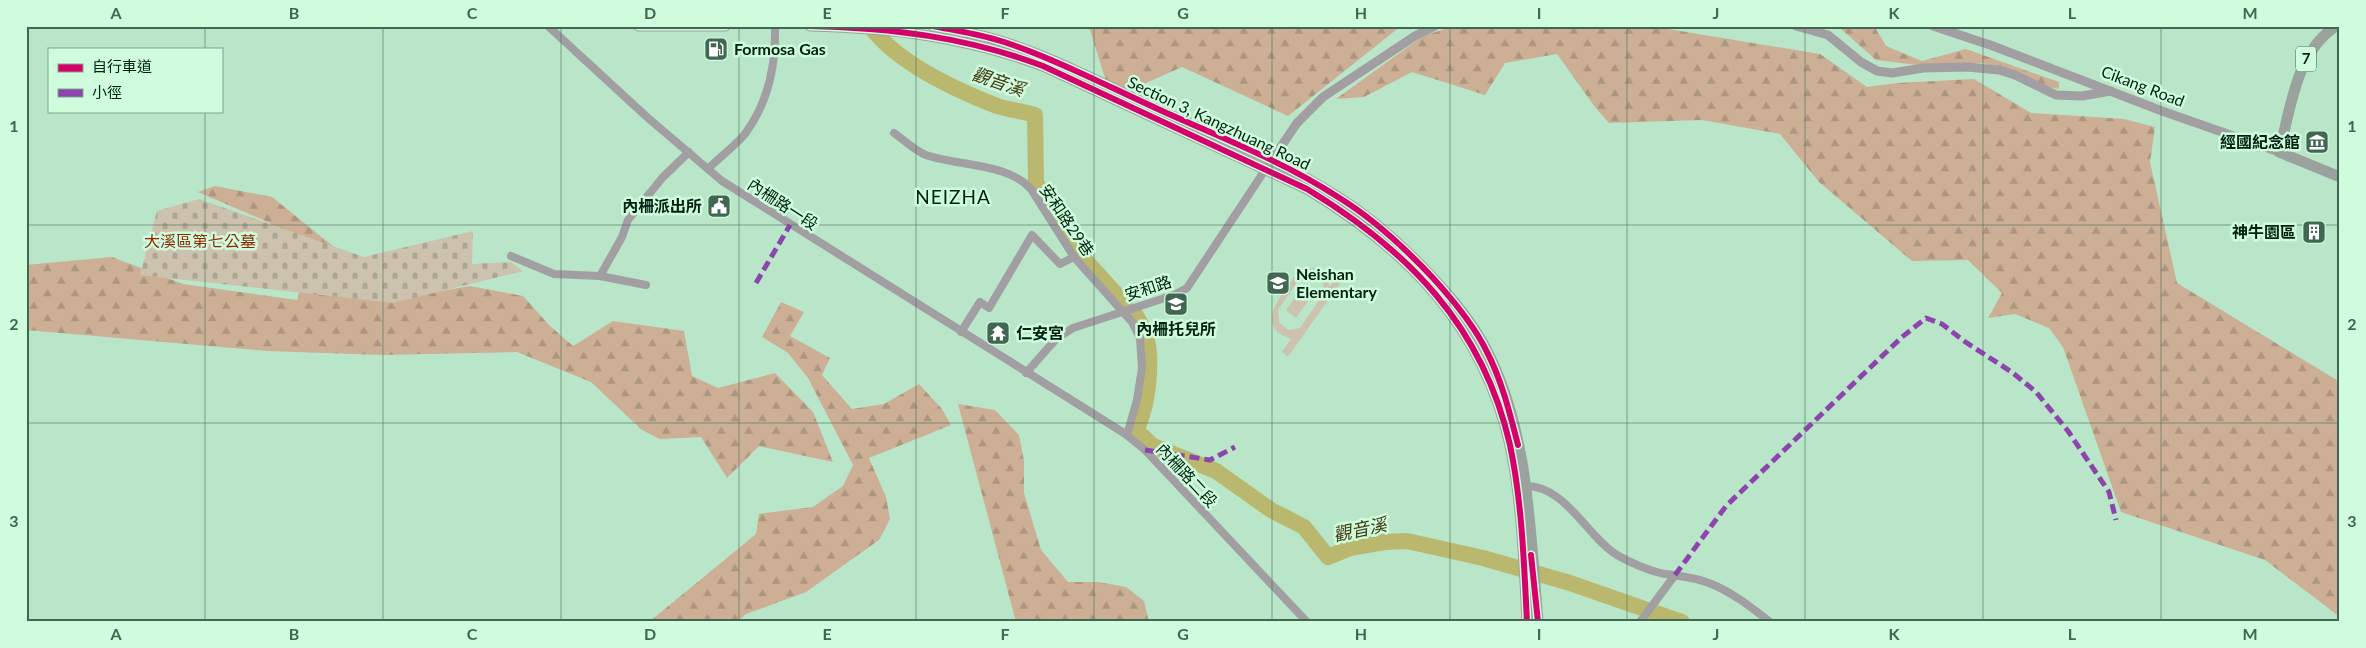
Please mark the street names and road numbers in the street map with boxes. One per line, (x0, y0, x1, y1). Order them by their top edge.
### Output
road number: 7 (2296, 46, 2316, 72)
street label: Cikang Road (2099, 61, 2187, 110)
street label: Section 3, Kangzhuang Road (1125, 72, 1314, 173)
street label: 內柵路一段 (745, 174, 822, 233)
street label: 安和路29巷 (1036, 180, 1098, 259)
street label: 安和路 (1122, 271, 1174, 304)
street label: 內柵路二段 (1153, 439, 1222, 510)

